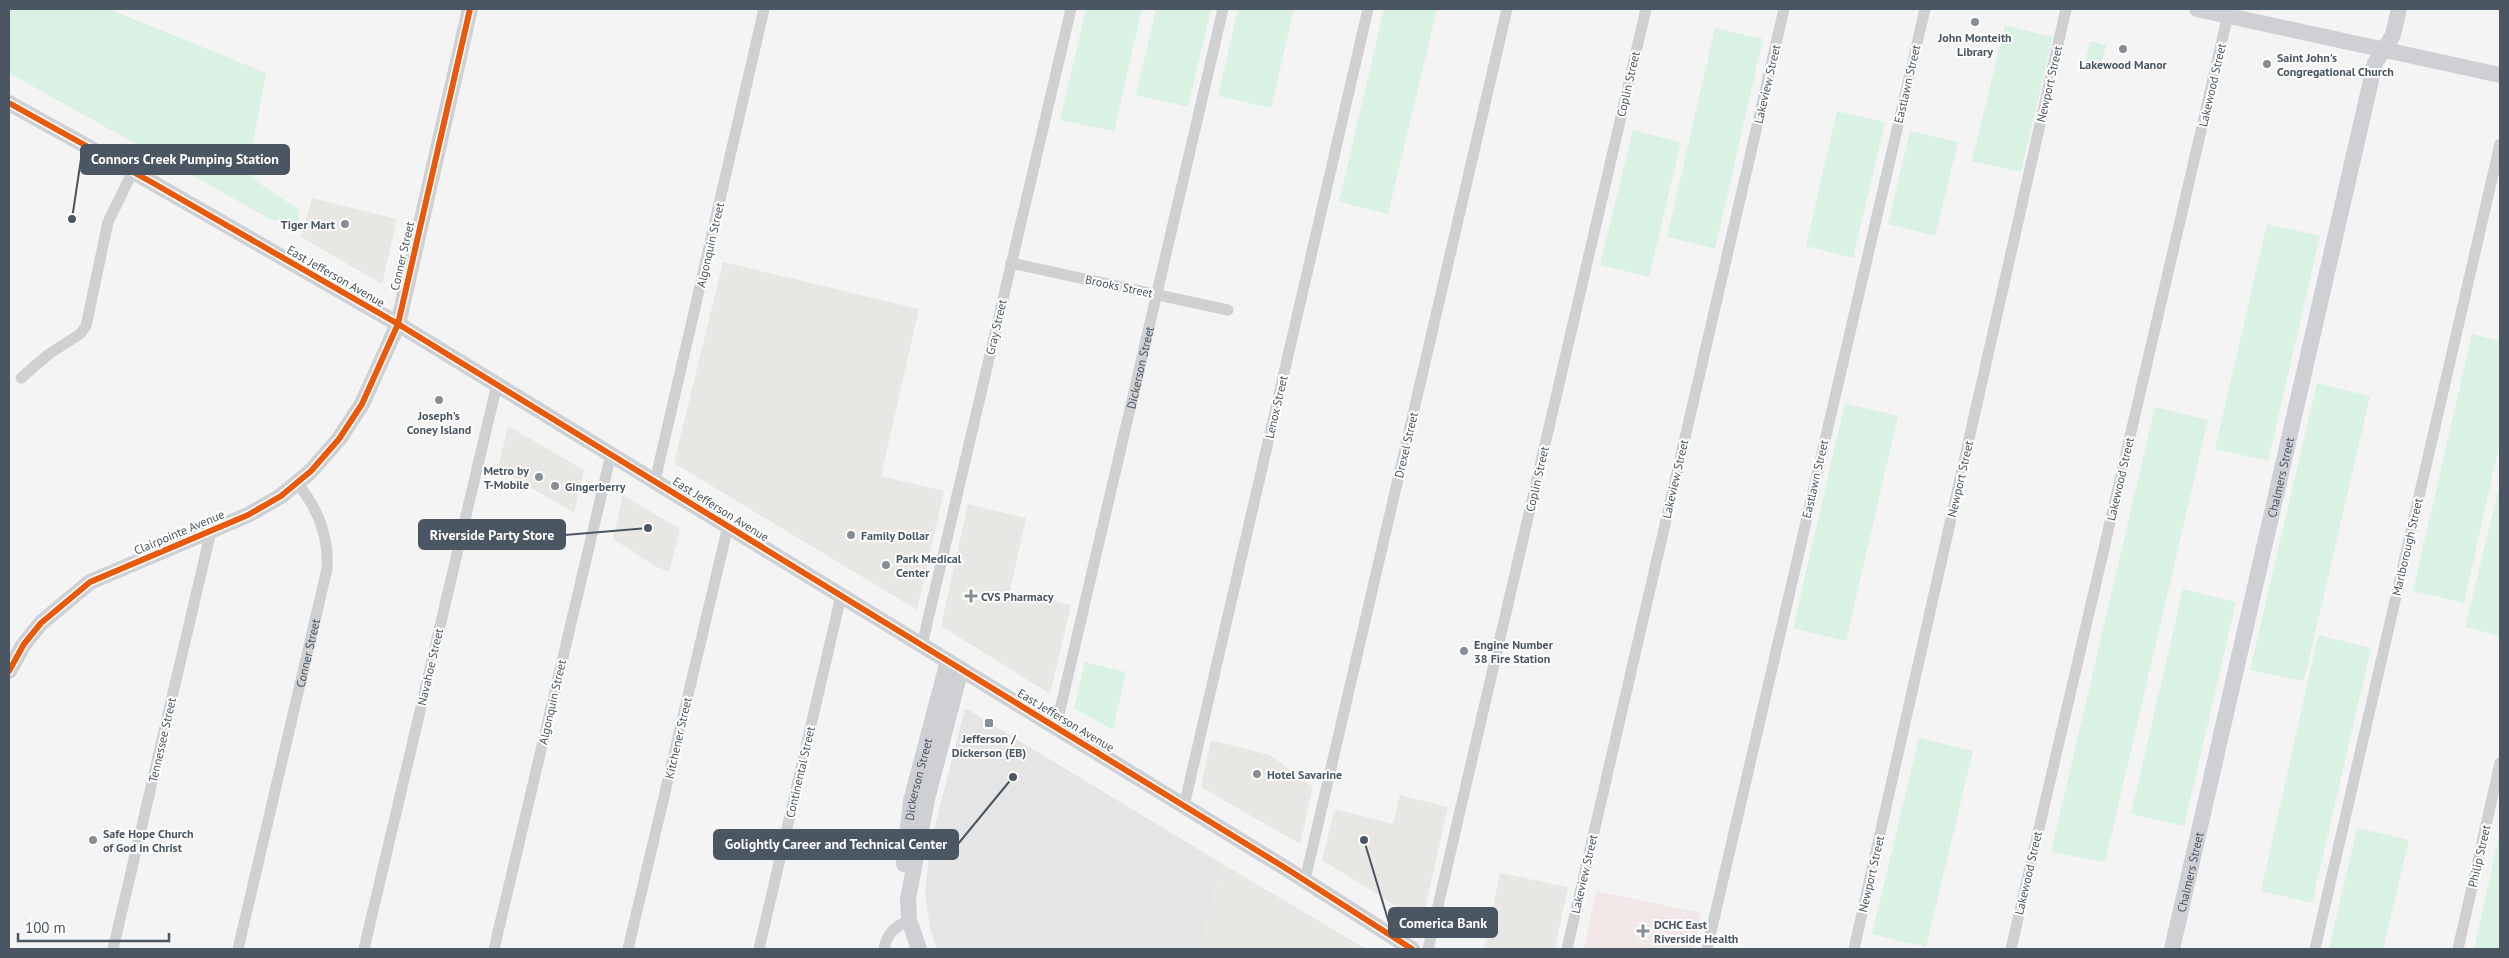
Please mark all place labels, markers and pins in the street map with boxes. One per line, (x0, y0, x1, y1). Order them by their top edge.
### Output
marker: John Monteith Library (1969, 16, 1981, 28)
place label: John Monteith Library (1937, 30, 2012, 59)
marker: Lakewood Manor (2117, 43, 2129, 55)
place label: Saint John's Congregational Church (2277, 50, 2394, 79)
place label: Lakewood Manor (2079, 57, 2168, 72)
marker: Saint John's Congregational Church (2261, 58, 2273, 70)
callout: Connors Creek Pumping Station (81, 145, 289, 174)
place label: Tiger Mart (281, 217, 336, 232)
marker: Tiger Mart (339, 218, 351, 230)
marker: Joseph's Coney Island (433, 394, 445, 406)
place label: Joseph's Coney Island (407, 408, 471, 437)
place label: Metro by T-Mobile (483, 463, 529, 492)
marker: Metro by T-Mobile (533, 471, 545, 483)
place label: Gingerberry (565, 479, 626, 494)
marker: Gingerberry (549, 480, 561, 492)
callout: Riverside Party Store (419, 520, 565, 549)
place label: Family Dollar (861, 528, 930, 543)
marker: Family Dollar (845, 529, 857, 541)
place label: Park Medical Center (896, 551, 962, 580)
marker: Park Medical Center (880, 559, 892, 571)
place label: CVS Pharmacy (981, 589, 1054, 604)
marker: CVS Pharmacy (965, 590, 977, 602)
place label: Engine Number 38 Fire Station (1474, 637, 1554, 666)
marker: Engine Number 38 Fire Station (1458, 645, 1470, 657)
marker: Jefferson / Dickerson (EB) (983, 717, 995, 729)
place label: Jefferson / Dickerson (EB) (952, 731, 1026, 760)
place label: Hotel Savarine (1267, 767, 1342, 782)
marker: Hotel Savarine (1251, 768, 1263, 780)
place label: Safe Hope Church of God in Christ (103, 826, 194, 855)
callout: Golightly Career and Technical Center (714, 830, 958, 859)
marker: Safe Hope Church of God in Christ (87, 834, 99, 846)
callout: Comerica Bank (1389, 908, 1497, 937)
place label: DCHC East Riverside Health (1654, 917, 1738, 946)
marker: DCHC East Riverside Health (1636, 924, 1650, 938)

